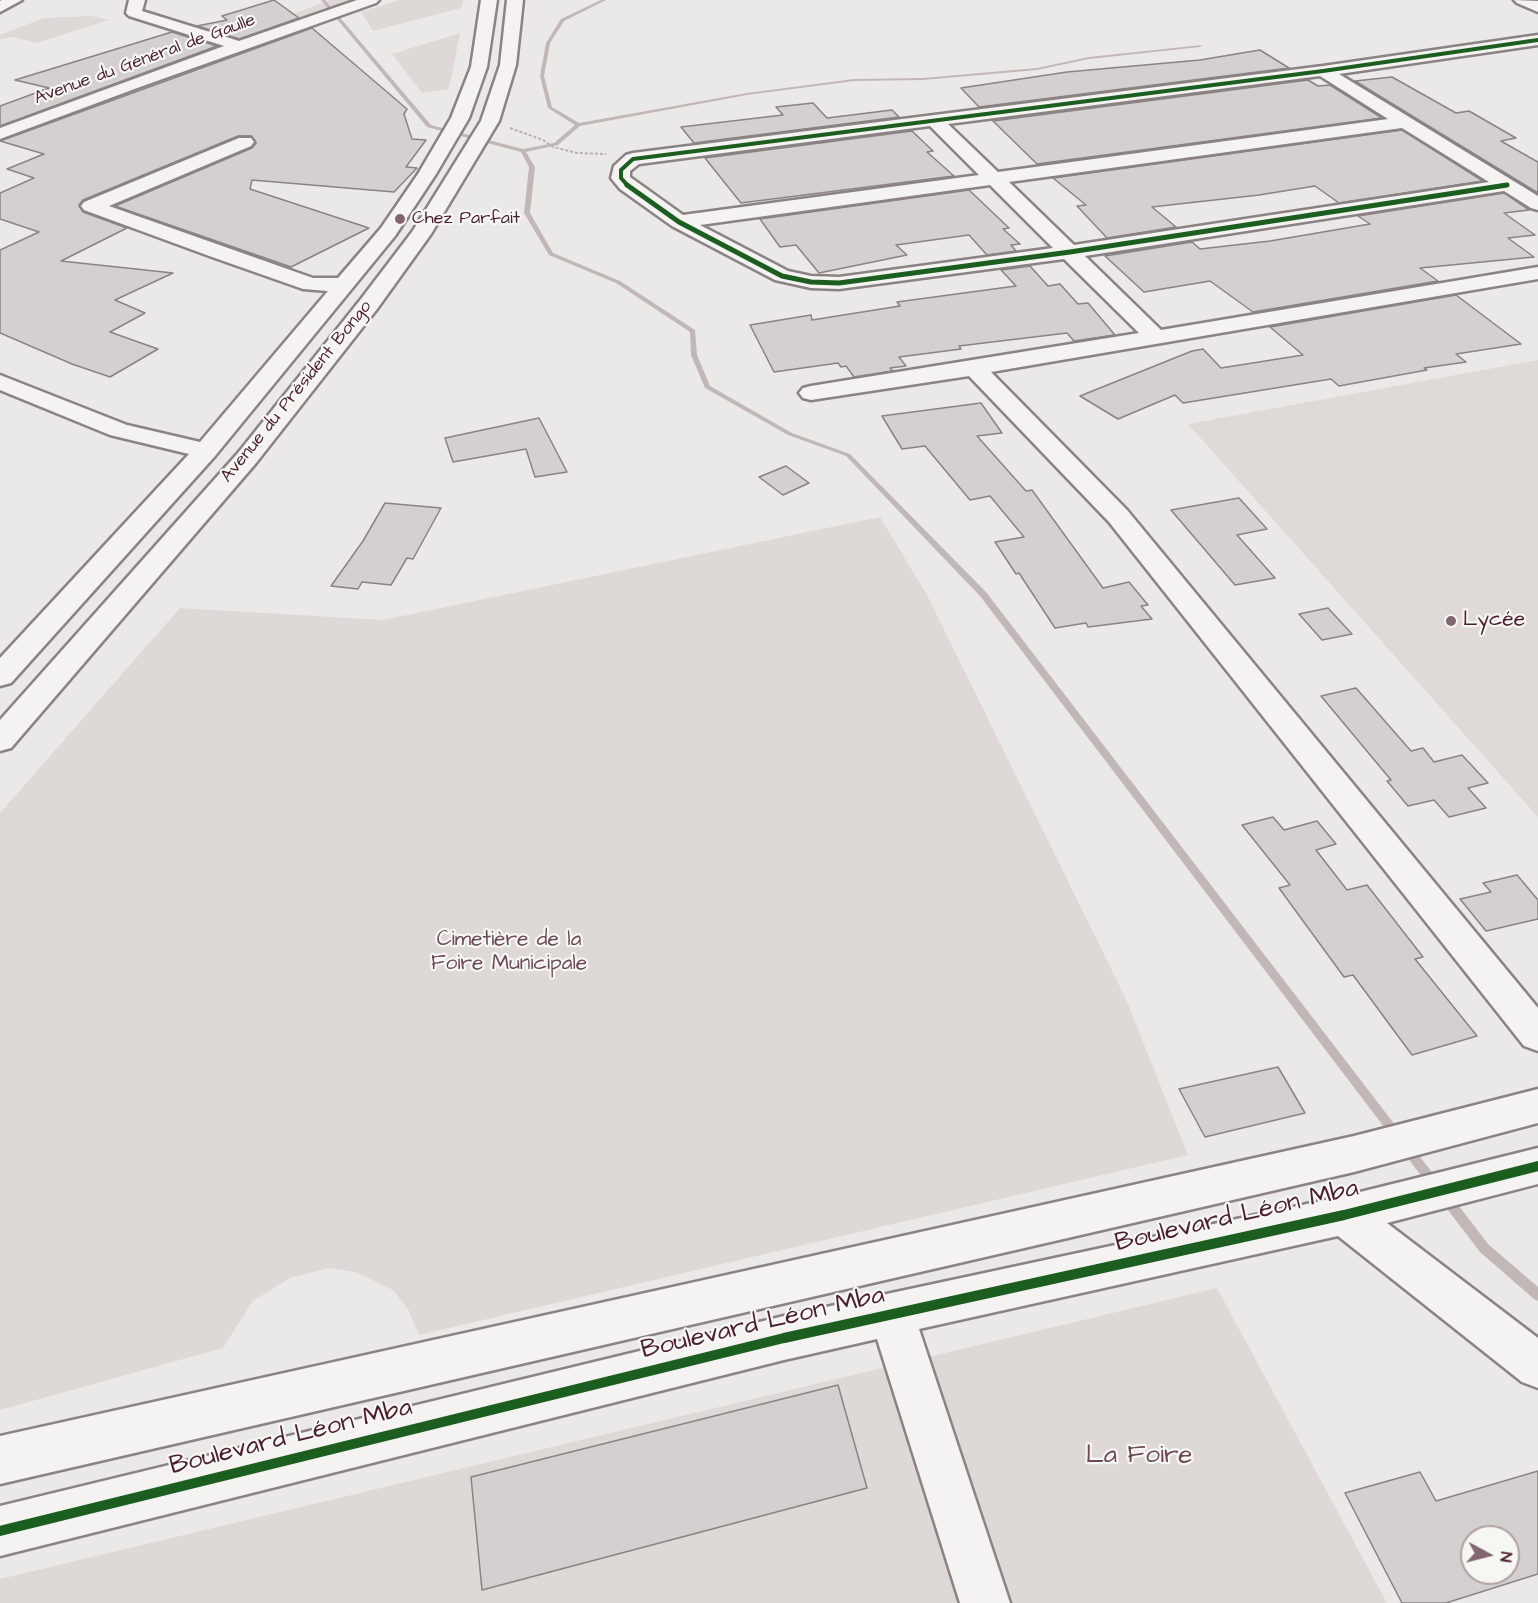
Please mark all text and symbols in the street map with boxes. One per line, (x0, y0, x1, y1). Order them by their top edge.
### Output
street label: Avenue du Général de Gaulle (32, 10, 258, 110)
place label: Chez Parfait (412, 208, 520, 230)
marker: Chez Parfait (393, 212, 407, 226)
street label: Avenue du Président Bongo (217, 297, 377, 487)
place label: Lycée (1463, 608, 1525, 634)
marker: Lycée (1444, 614, 1458, 628)
park label: Cimetière de la Foire Municipale (431, 928, 587, 978)
street label: Boulevard Léon Mba (1112, 1174, 1362, 1260)
street label: Boulevard Léon Mba (638, 1281, 888, 1367)
street label: Boulevard Léon Mba (167, 1393, 415, 1483)
park label: La Foire (1086, 1441, 1192, 1473)
north arrow (1460, 1525, 1520, 1585)
text: N (1494, 1551, 1517, 1563)

